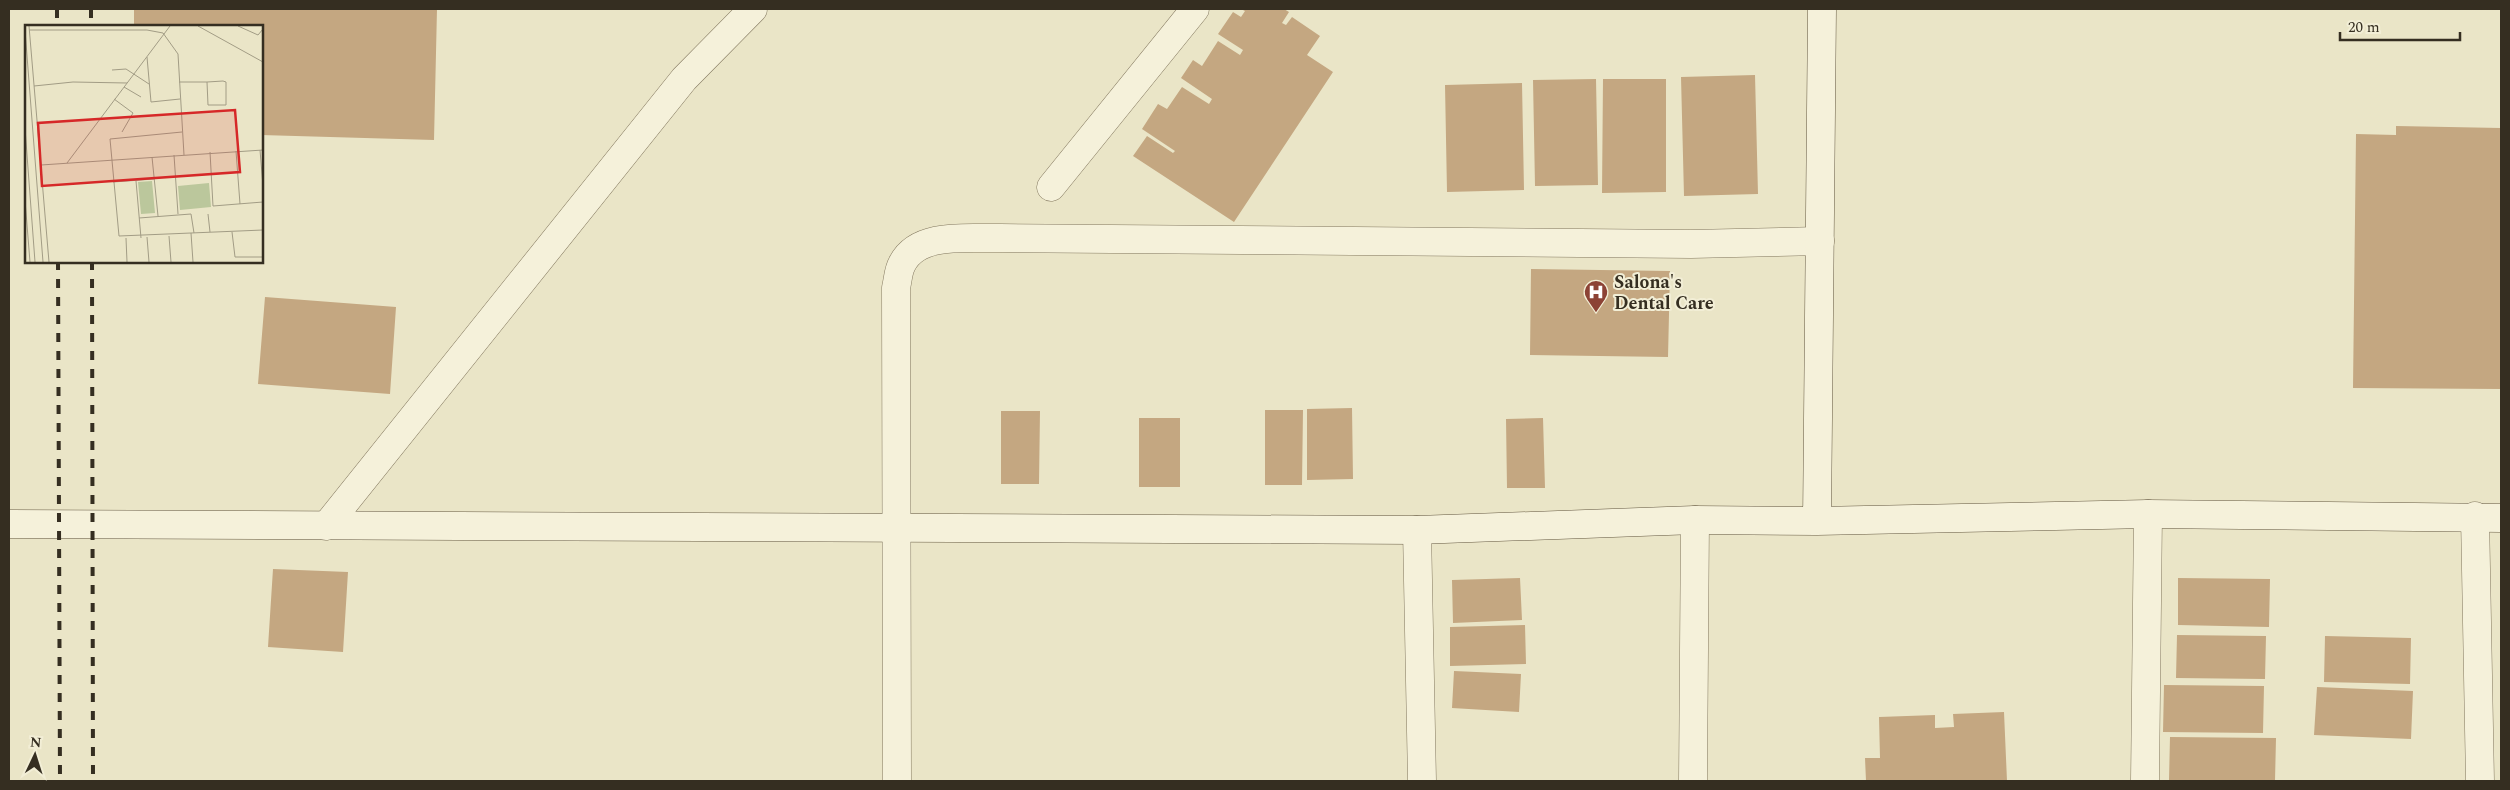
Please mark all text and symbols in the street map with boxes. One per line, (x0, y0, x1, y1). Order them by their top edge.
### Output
scale bar (2340, 10, 2460, 42)
text: 20 m (2348, 16, 2380, 39)
inset map (25, 25, 262, 262)
place label: Salona's Dental Care (1614, 269, 1714, 317)
hospital icon: Salona's Dental Care (1583, 279, 1609, 313)
north arrow (10, 730, 60, 780)
text: N (29, 732, 42, 753)

